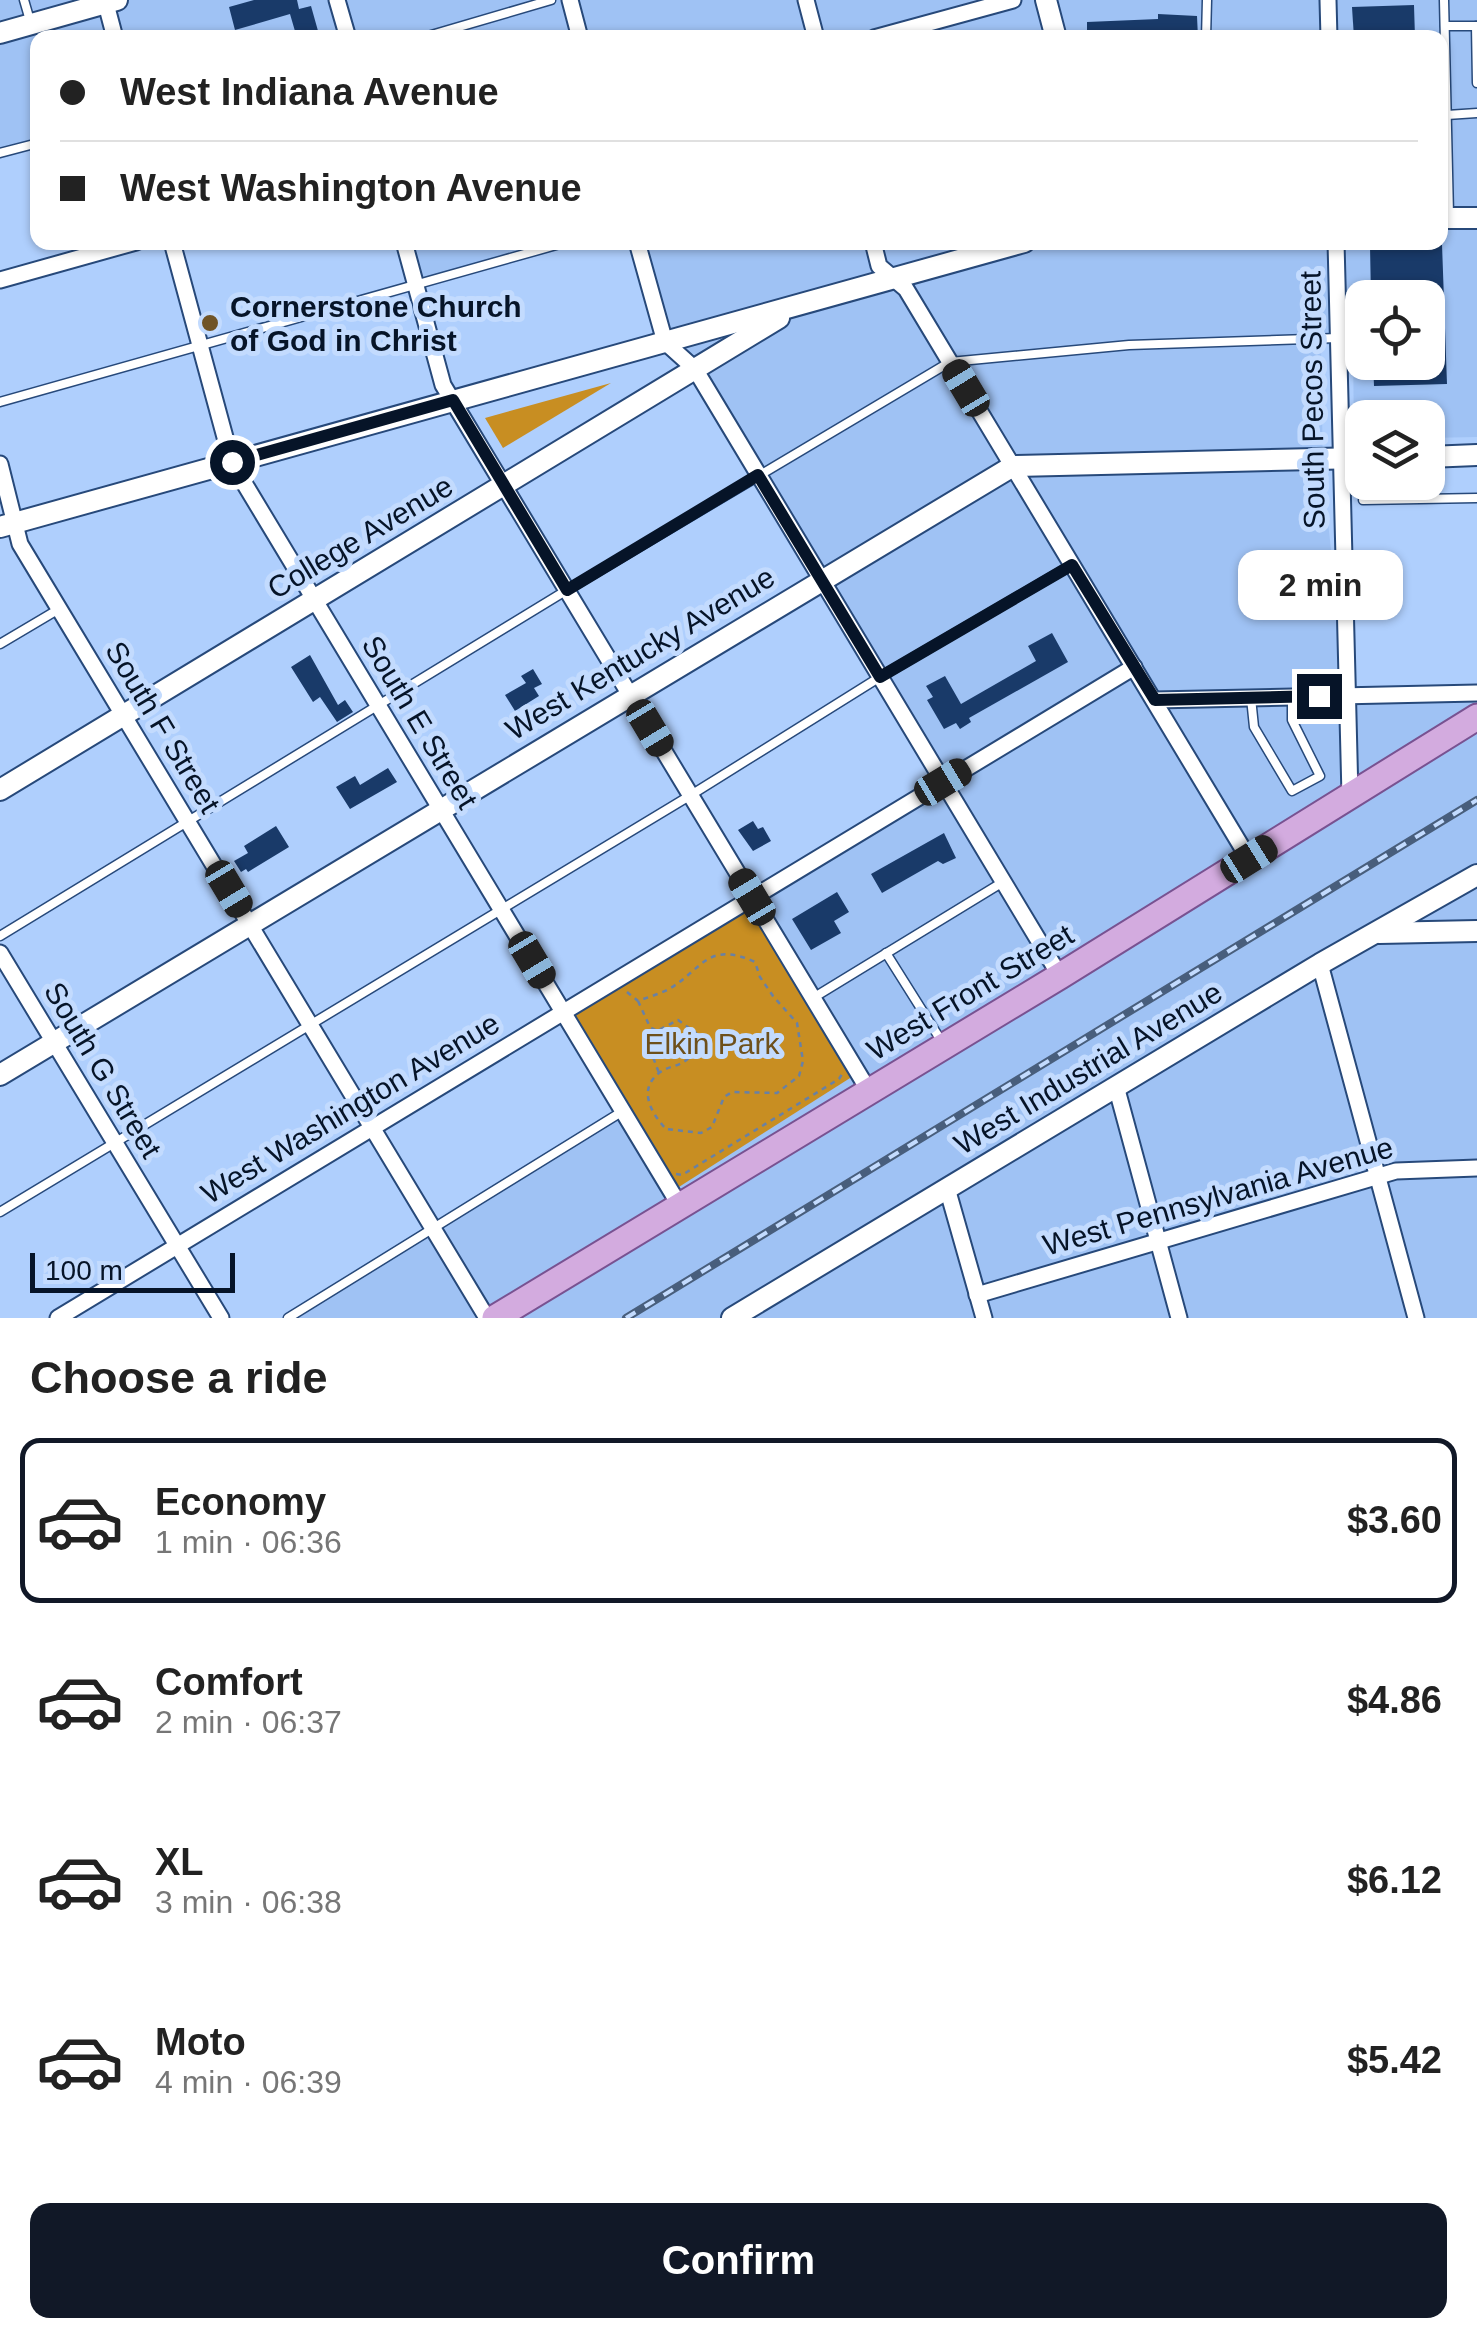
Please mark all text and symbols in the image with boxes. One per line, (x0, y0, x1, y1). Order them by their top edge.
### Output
text: West Indiana Avenue (120, 71, 499, 113)
text: West Washington Avenue (120, 167, 582, 209)
street label: South Pecos Street (1293, 270, 1331, 530)
map controls (1345, 280, 1445, 500)
button: locate (1345, 280, 1445, 380)
place label: Cornerstone Church of God in Christ (230, 290, 522, 357)
marker: Cornerstone Church of God in Christ (199, 312, 221, 334)
car (938, 355, 994, 421)
button: layers (1345, 400, 1445, 500)
route start (210, 440, 255, 485)
street label: College Avenue (262, 469, 458, 605)
callout: 2 min (1236, 551, 1402, 621)
street label: West Kentucky Avenue (500, 560, 780, 746)
text: 2 min (1279, 567, 1362, 603)
street label: South E Street (356, 630, 485, 815)
street label: South F Street (99, 636, 227, 819)
route end (1297, 674, 1342, 719)
car (622, 695, 678, 761)
car (910, 754, 976, 810)
car (1216, 830, 1282, 888)
car (201, 856, 257, 922)
car (724, 864, 780, 930)
street label: West Front Street (861, 917, 1080, 1067)
car (504, 927, 560, 993)
street label: West Industrial Avenue (948, 975, 1228, 1161)
street label: South G Street (38, 976, 169, 1164)
street label: West Washington Avenue (195, 1006, 505, 1210)
park label: Elkin Park (644, 1027, 781, 1060)
street label: West Pennsylvania Avenue (1039, 1130, 1397, 1262)
scale bar (30, 1248, 235, 1292)
text: 100 m (45, 1255, 123, 1286)
text: Choose a ride (30, 1352, 328, 1403)
icon: car (35, 1476, 125, 1566)
text: Economy (155, 1481, 326, 1523)
text: $3.60 (1347, 1499, 1442, 1541)
text: 1 min · 06:36 (155, 1524, 342, 1560)
icon: car (35, 1656, 125, 1746)
text: Comfort (155, 1661, 303, 1703)
text: $4.86 (1347, 1679, 1442, 1721)
text: 2 min · 06:37 (155, 1704, 342, 1740)
icon: car (35, 1836, 125, 1926)
text: XL (155, 1841, 204, 1883)
text: $6.12 (1347, 1859, 1442, 1901)
text: 3 min · 06:38 (155, 1884, 342, 1920)
icon: car (35, 2016, 125, 2106)
text: Moto (155, 2021, 246, 2063)
text: $5.42 (1347, 2039, 1442, 2081)
text: 4 min · 06:39 (155, 2064, 342, 2100)
button: Confirm (30, 2203, 1447, 2318)

